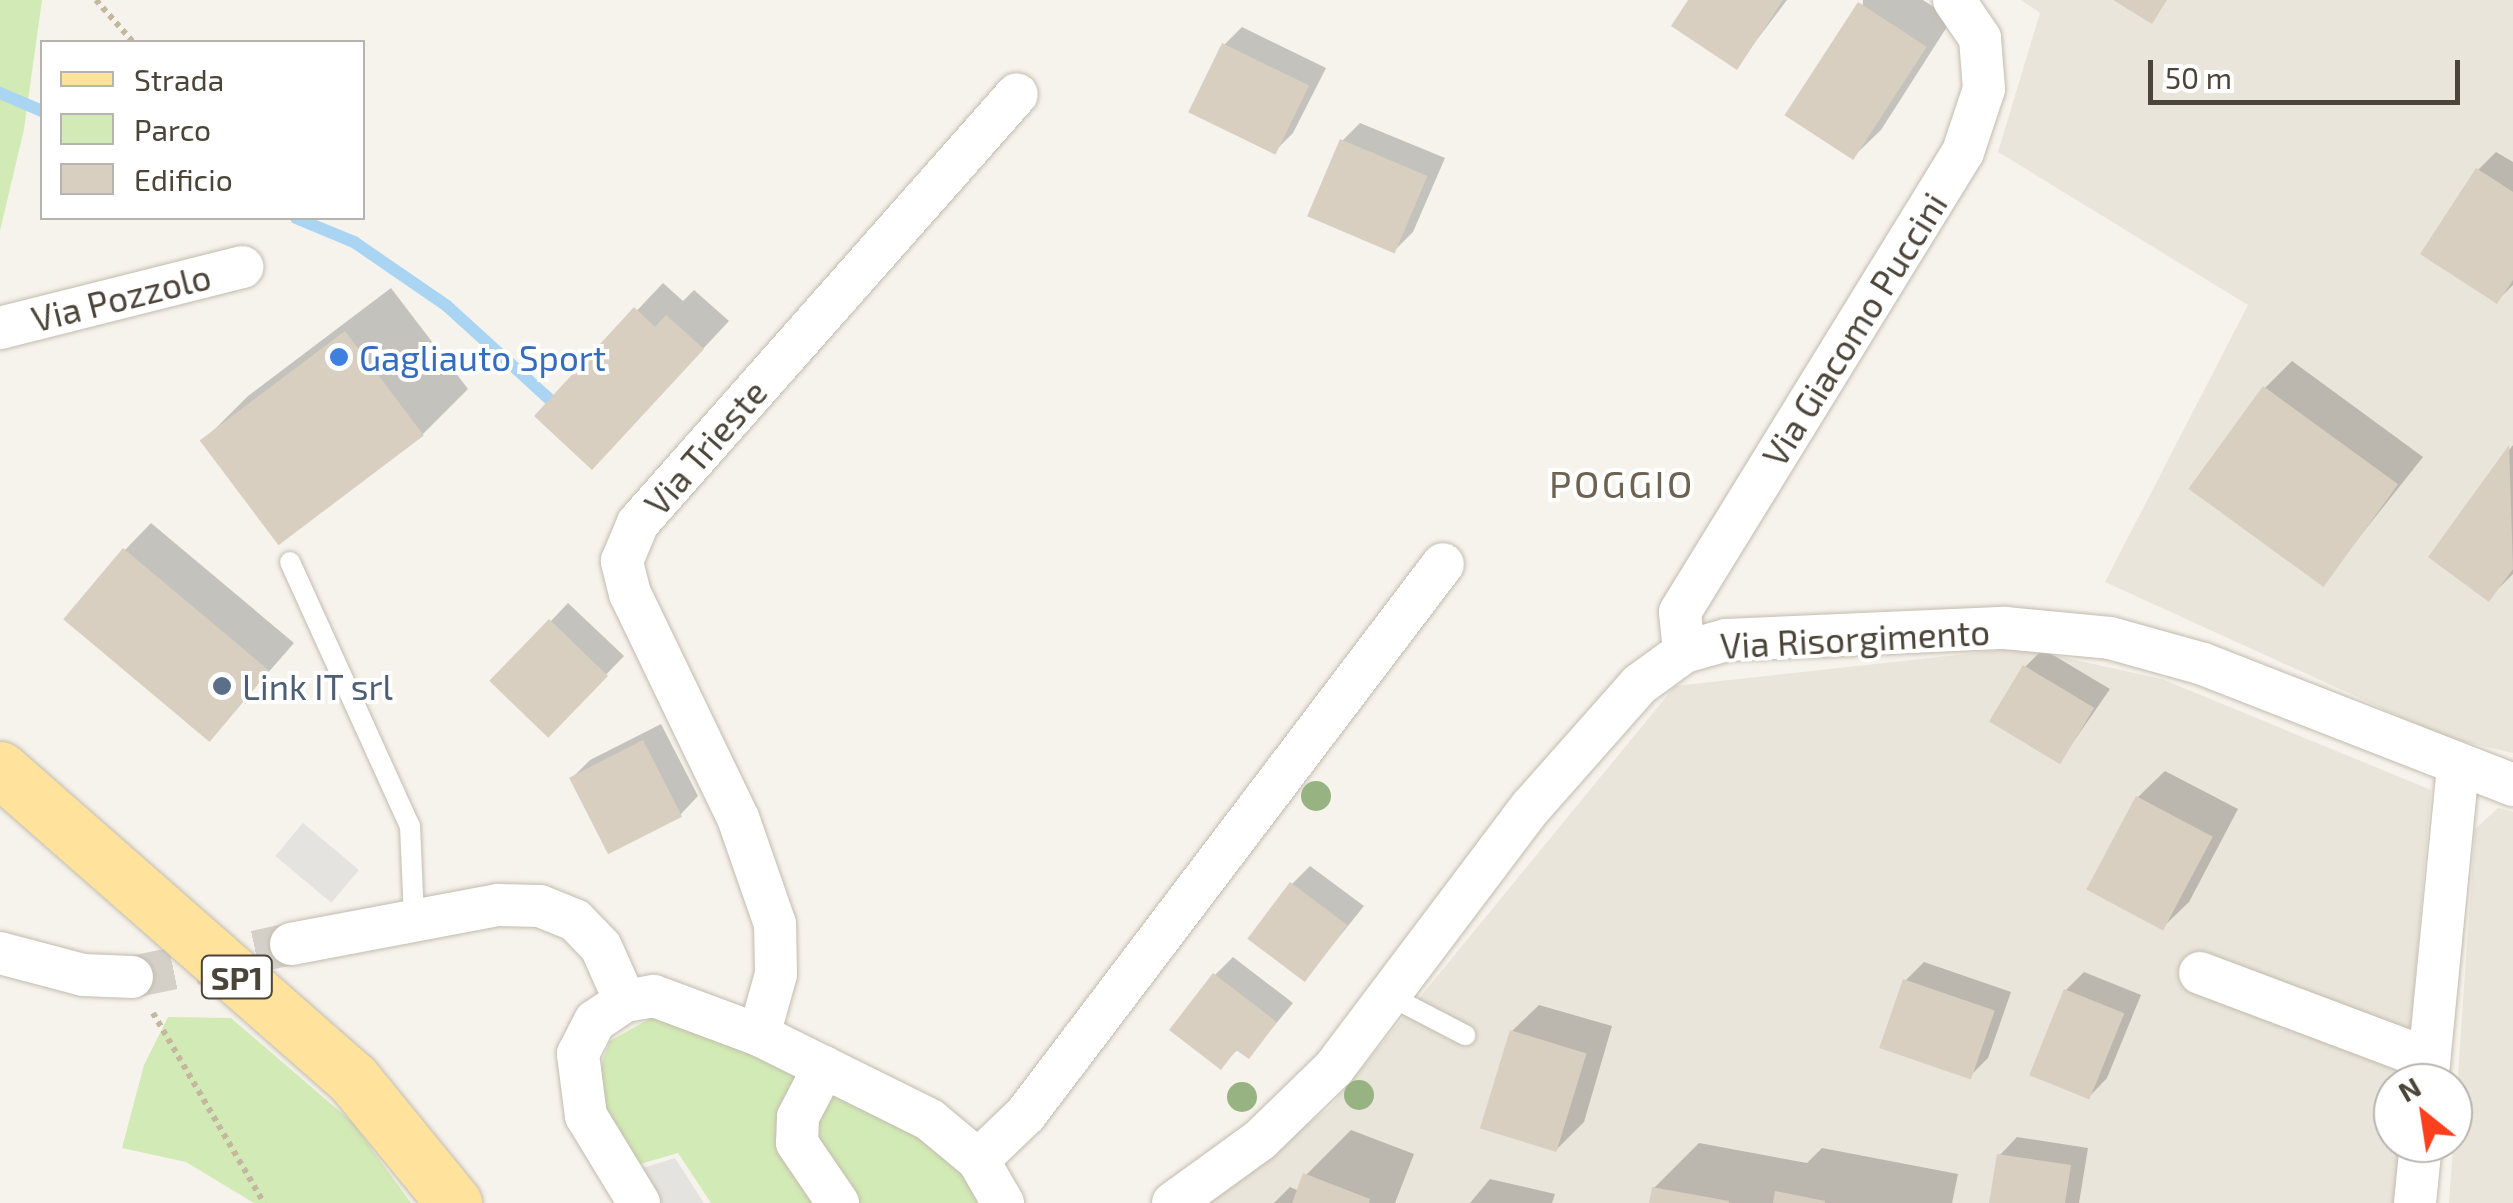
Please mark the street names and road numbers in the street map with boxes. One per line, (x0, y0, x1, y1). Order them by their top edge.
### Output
street label: Via Giacomo Puccini (1753, 185, 1955, 473)
street label: Via Pozzolo (27, 254, 215, 340)
street label: Via Trieste (635, 371, 775, 523)
street label: Via Risorgimento (1719, 610, 1991, 666)
road number: SP1 (200, 950, 274, 1004)

